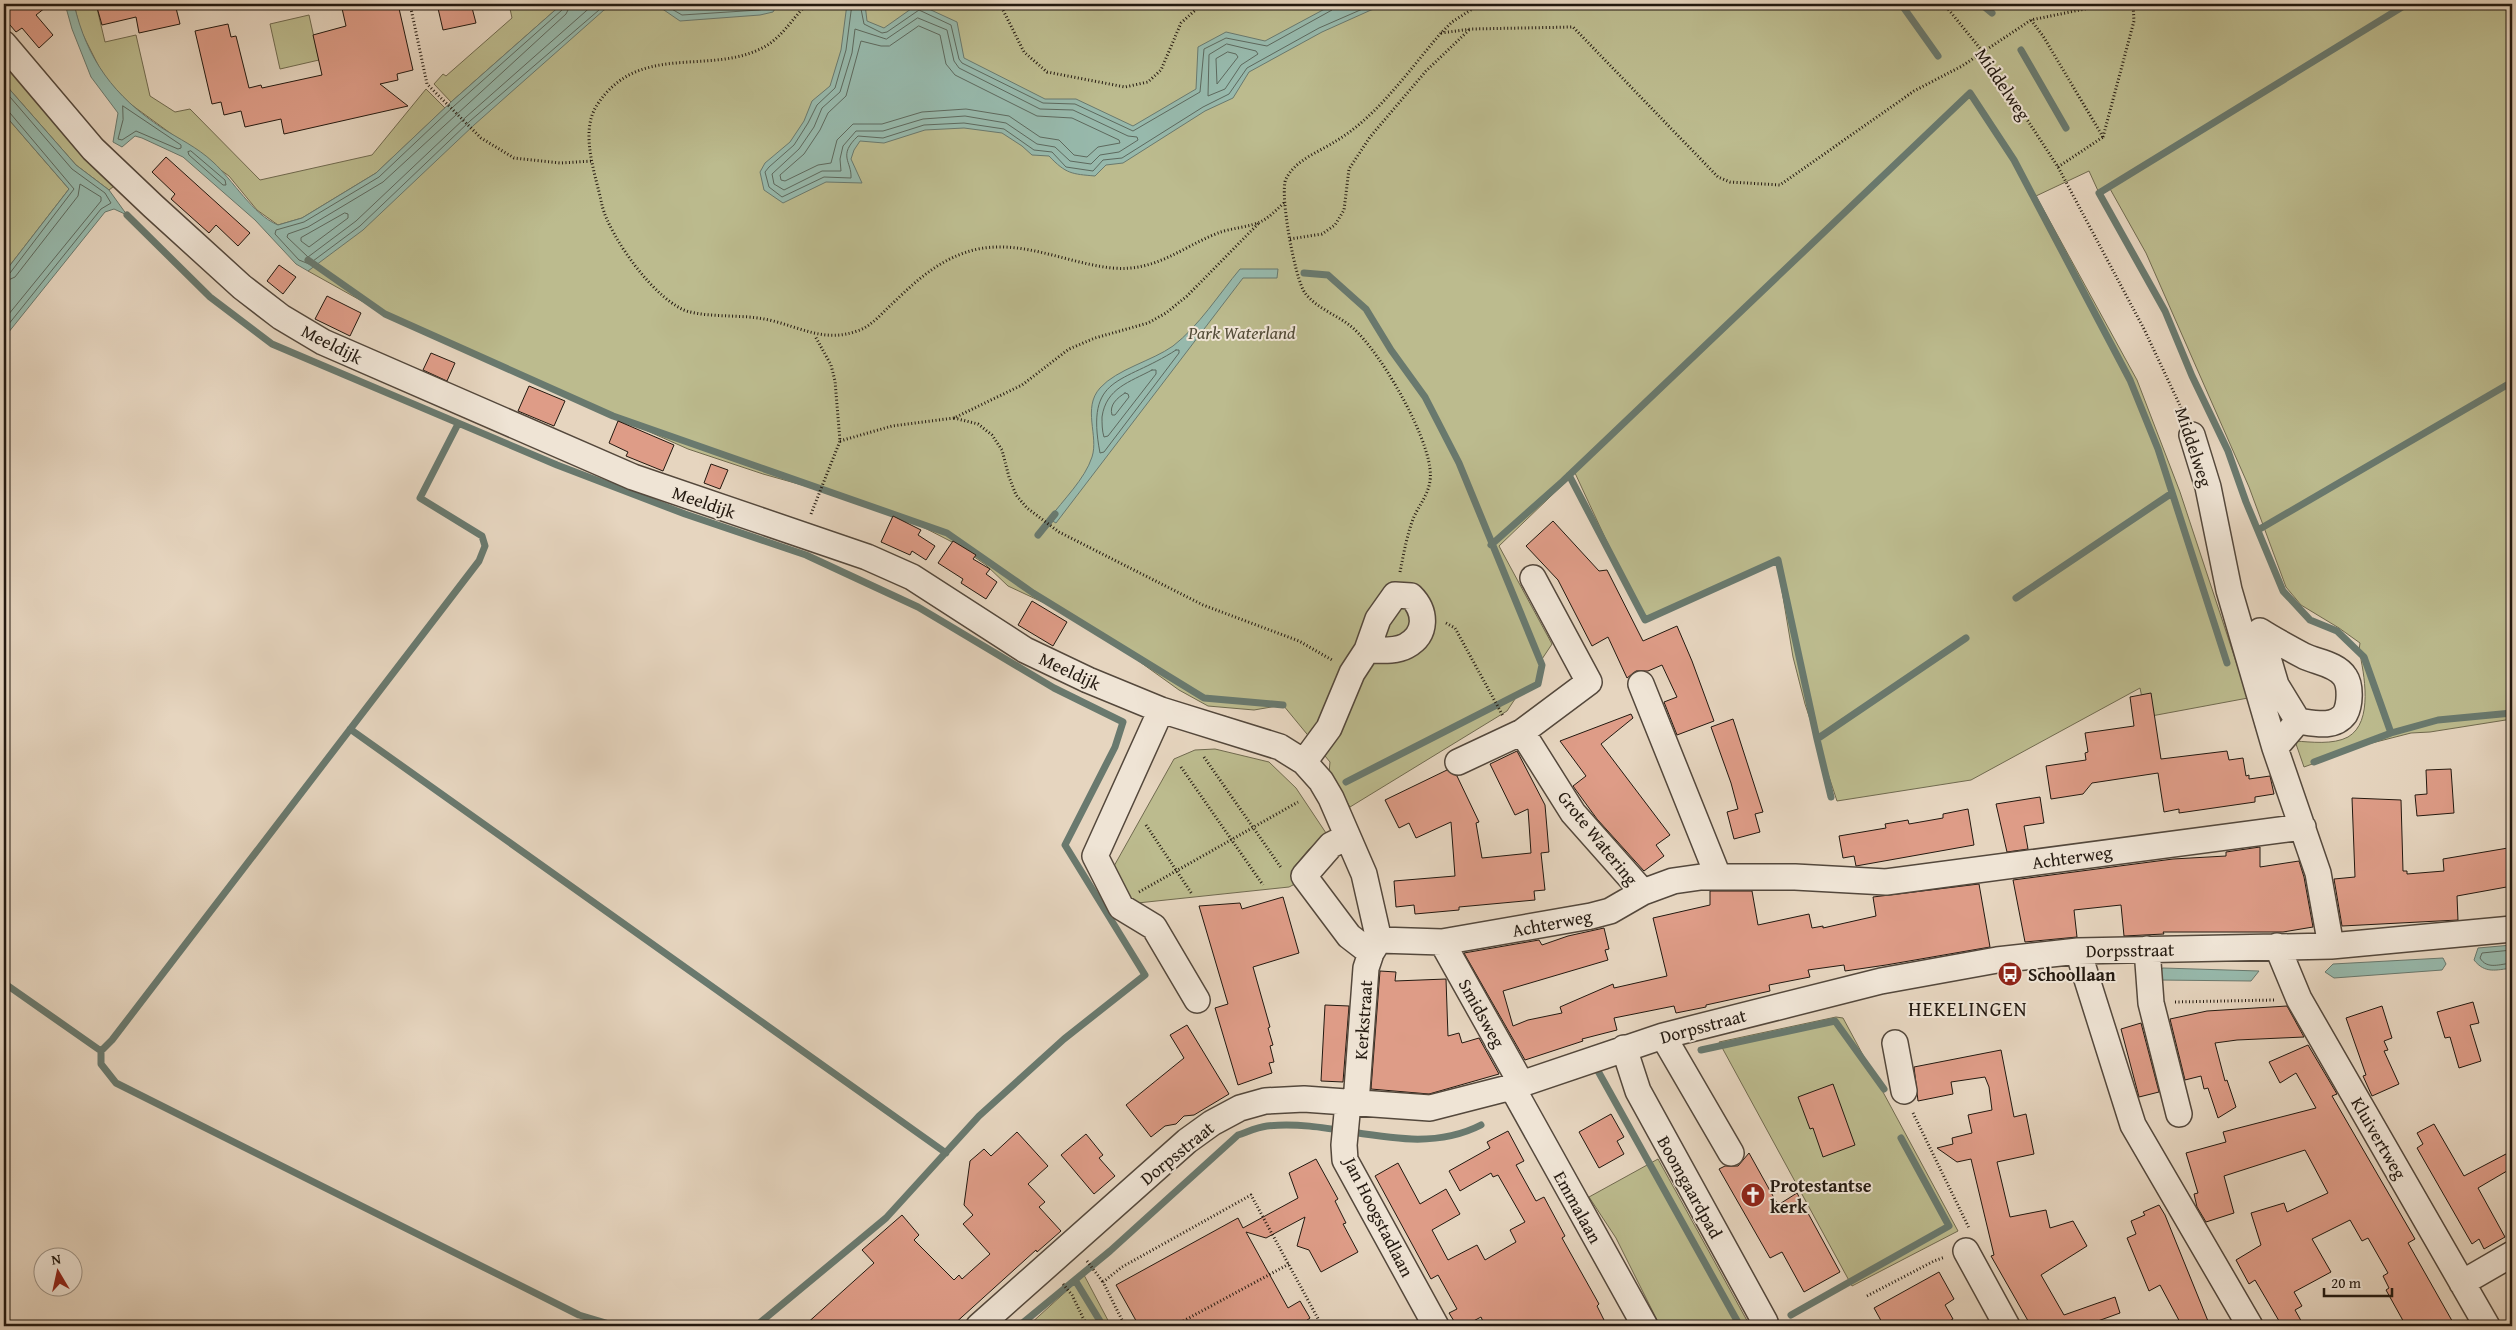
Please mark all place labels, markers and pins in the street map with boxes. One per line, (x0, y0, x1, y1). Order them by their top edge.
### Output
bus stop icon: Schoollaan (1997, 961, 2023, 987)
place label: Schoollaan (2028, 961, 2116, 988)
place label: Protestantse kerk (1770, 1172, 1872, 1220)
church icon: Protestantse kerk (1740, 1182, 1766, 1208)

